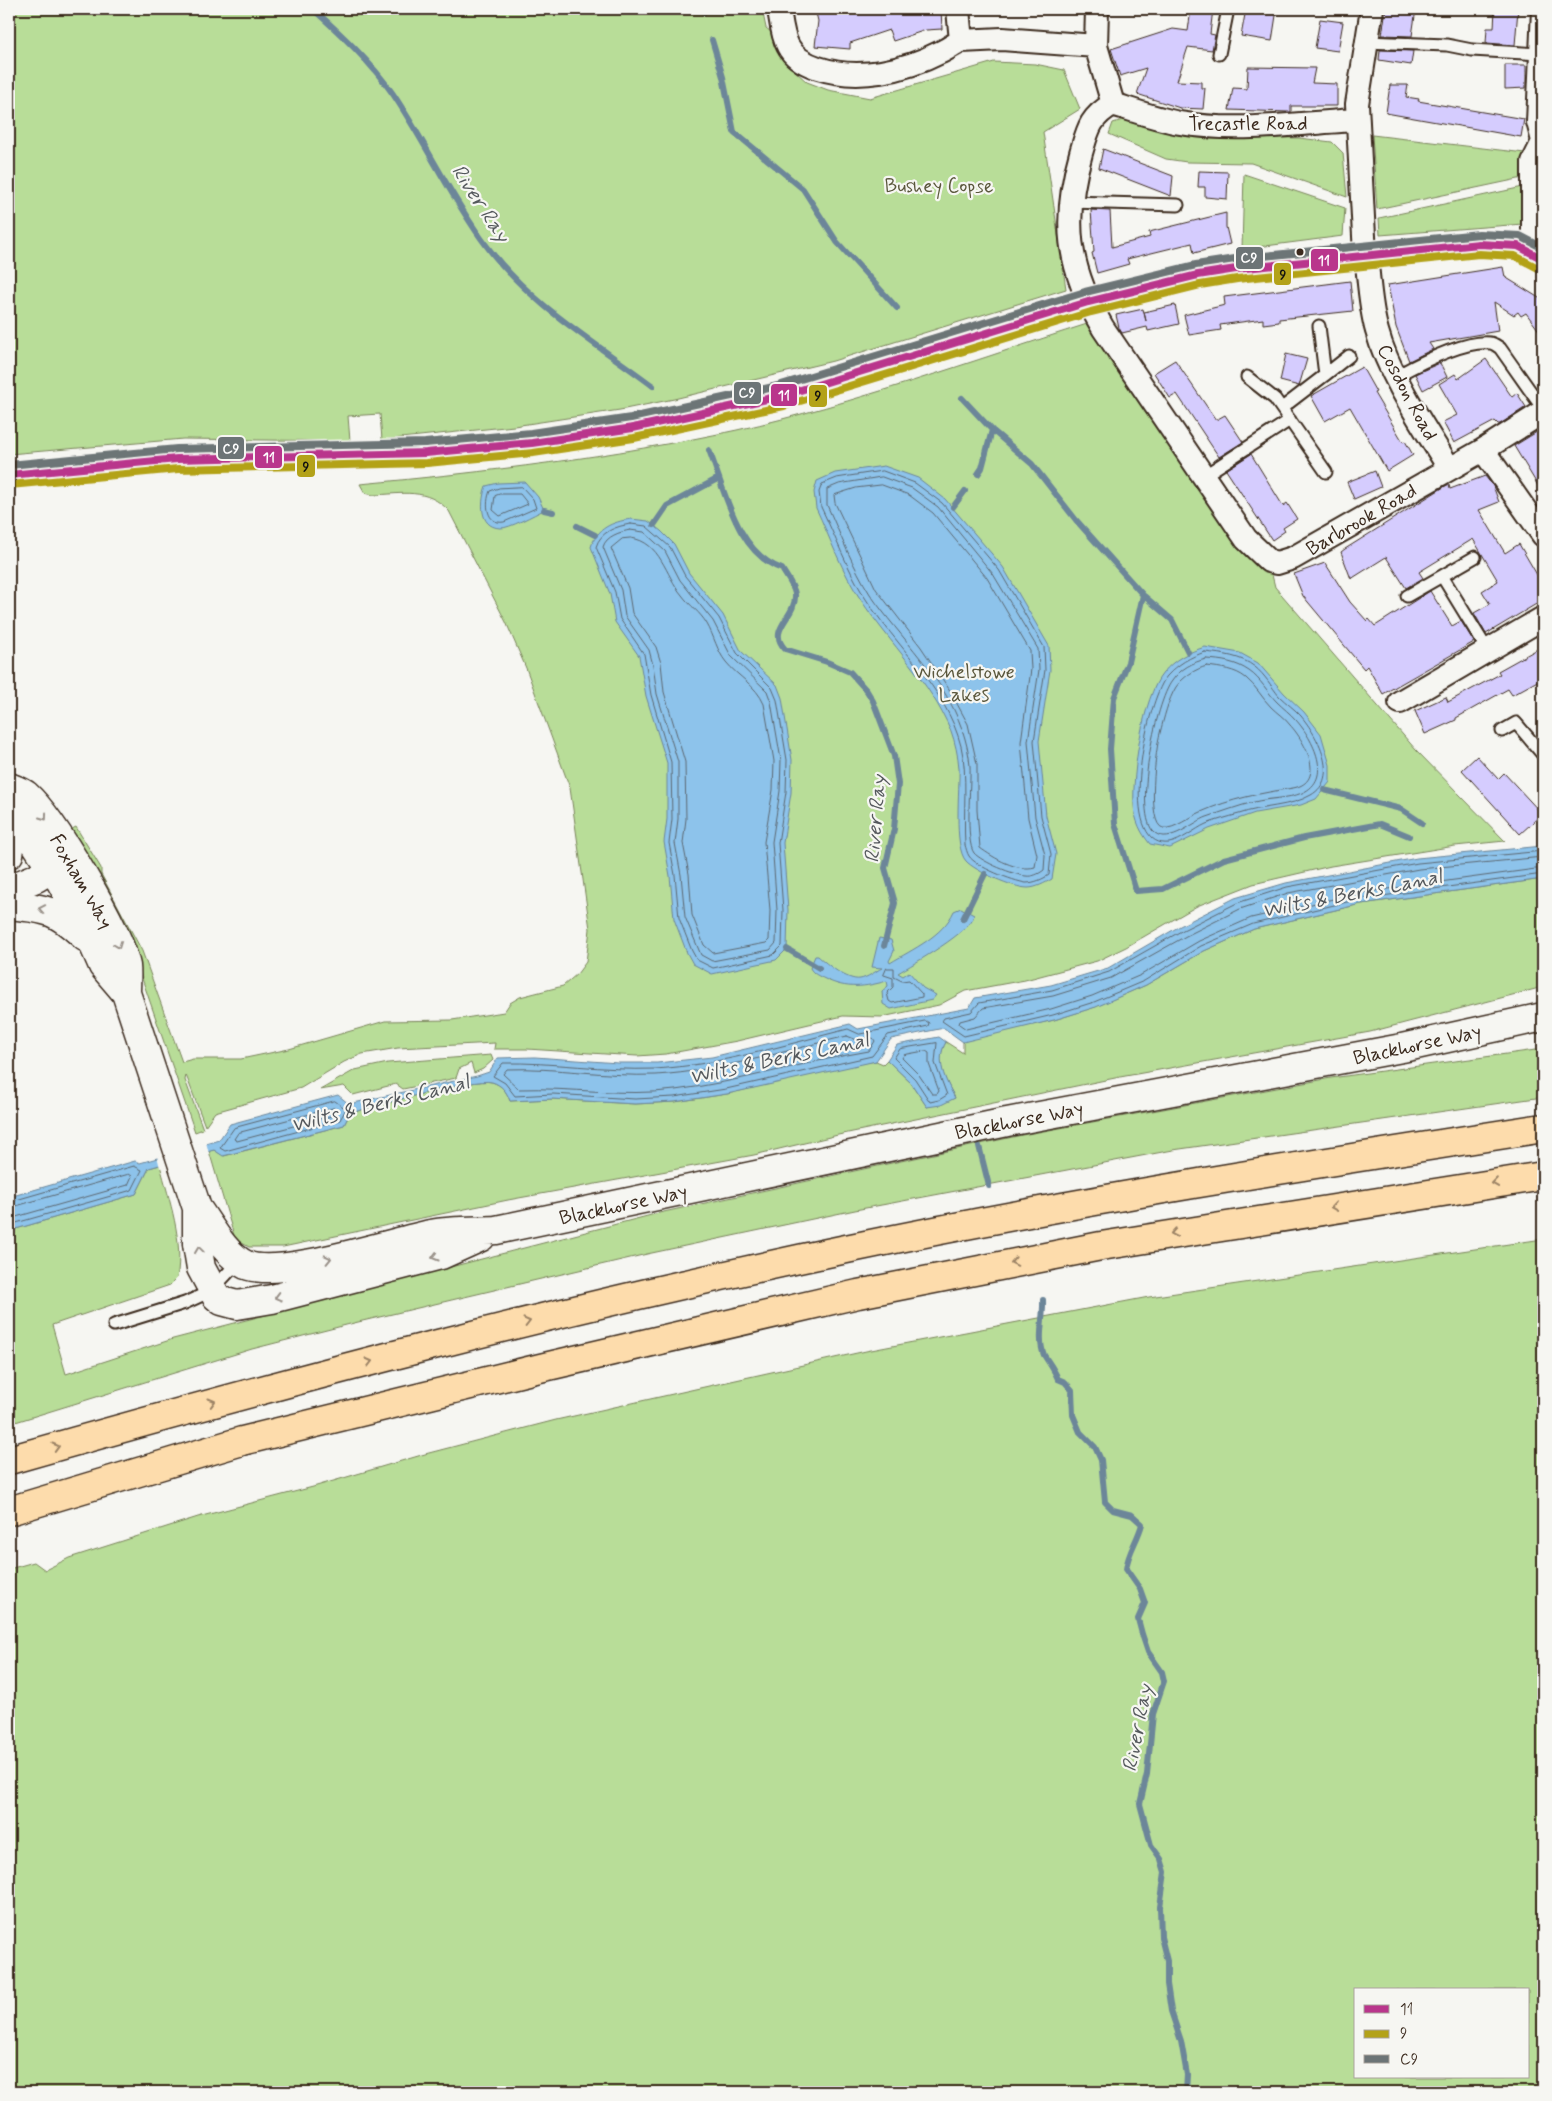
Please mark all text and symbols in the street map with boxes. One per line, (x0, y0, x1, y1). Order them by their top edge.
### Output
street label: Trecastle Road (1188, 111, 1308, 138)
water label: River Ray (445, 159, 516, 249)
park label: Bushey Copse (885, 173, 993, 200)
line badge: C9 (1235, 246, 1264, 270)
unlabelled marker (1295, 247, 1305, 257)
line badge: 11 (1310, 248, 1339, 272)
text: C9 (1241, 249, 1258, 267)
text: 11 (1318, 252, 1330, 270)
line badge: 9 (1273, 262, 1292, 286)
text: 9 (1280, 266, 1287, 284)
street label: Cosdon Road (1370, 340, 1443, 446)
line badge: C9 (733, 381, 762, 405)
line badge: 11 (770, 383, 798, 407)
text: C9 (739, 384, 756, 402)
line badge: 9 (808, 384, 828, 408)
text: 11 (778, 387, 790, 405)
text: 9 (815, 387, 822, 405)
line badge: C9 (217, 436, 245, 460)
text: C9 (223, 440, 240, 458)
line badge: 11 (254, 445, 283, 469)
text: 11 (263, 449, 275, 467)
line badge: 9 (296, 454, 316, 478)
text: 9 (303, 458, 310, 476)
street label: Barbrook Road (1301, 478, 1422, 563)
park label: Wichelstowe Lakes (913, 659, 1015, 709)
water label: River Ray (858, 773, 894, 864)
one-way arrow (38, 811, 47, 821)
street label: Foxham Way (43, 829, 119, 934)
water label: Wilts & Berks Canal (1260, 862, 1446, 925)
one-way arrow (37, 905, 46, 915)
one-way arrow (112, 941, 122, 949)
street label: Blackhorse Way (1351, 1019, 1484, 1072)
water label: Wilts & Berks Canal (687, 1026, 873, 1092)
water label: Wilts & Berks Canal (288, 1068, 474, 1140)
street label: Blackhorse Way (953, 1096, 1086, 1147)
one-way arrow (1491, 1177, 1499, 1188)
street label: Blackhorse Way (557, 1179, 690, 1232)
one-way arrow (1330, 1202, 1339, 1212)
one-way arrow (1170, 1228, 1178, 1238)
one-way arrow (194, 1246, 204, 1255)
one-way arrow (432, 1251, 440, 1261)
one-way arrow (323, 1254, 332, 1265)
one-way arrow (1010, 1257, 1018, 1267)
one-way arrow (274, 1292, 282, 1302)
one-way arrow (522, 1317, 531, 1328)
one-way arrow (365, 1357, 373, 1367)
one-way arrow (207, 1398, 215, 1408)
one-way arrow (51, 1442, 59, 1452)
water label: River Ray (1116, 1681, 1160, 1774)
legend (1354, 1988, 1530, 2078)
text: 11 (1400, 2000, 1413, 2020)
text: 9 (1400, 2024, 1407, 2044)
text: C9 (1400, 2050, 1418, 2070)

